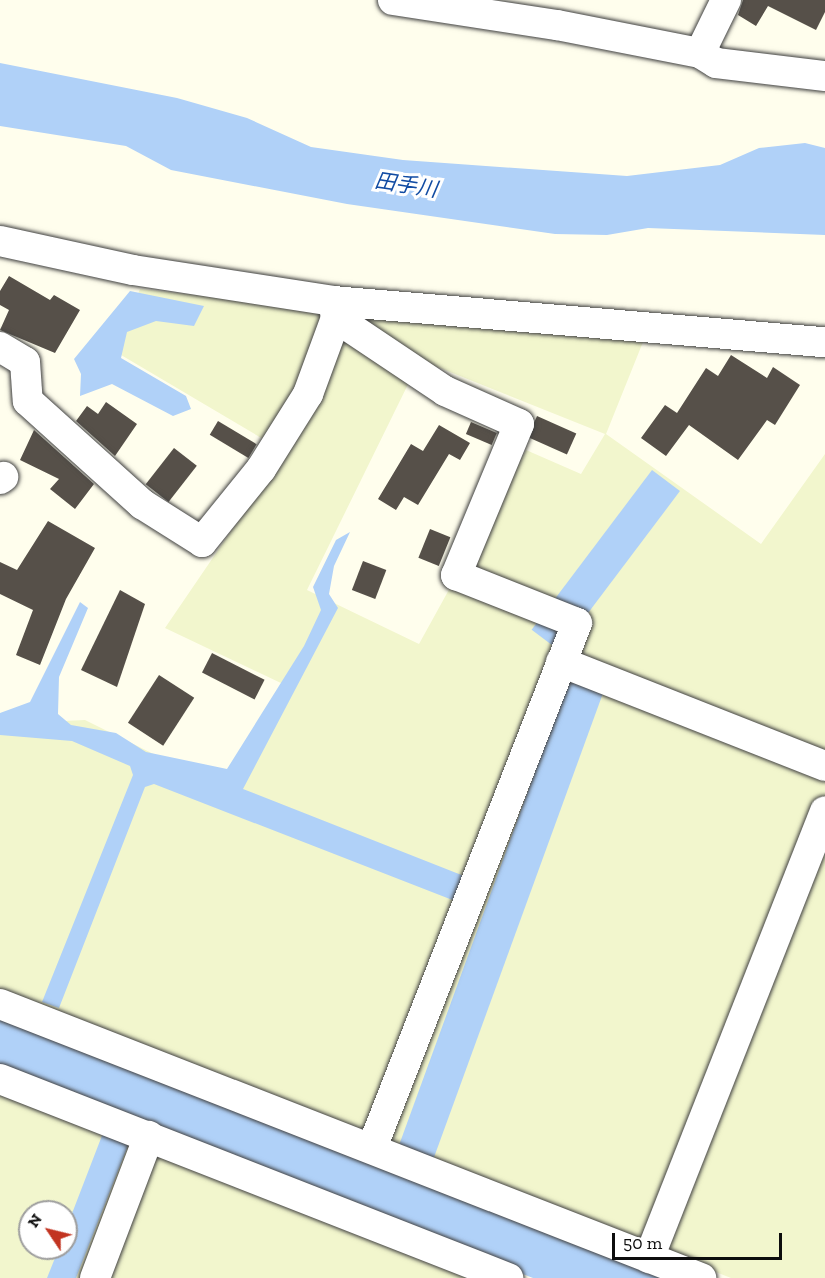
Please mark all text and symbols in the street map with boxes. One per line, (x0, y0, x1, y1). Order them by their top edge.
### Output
water label: 田手川 (373, 168, 439, 202)
north arrow (18, 1200, 78, 1260)
text: N (23, 1210, 46, 1231)
scale bar (615, 1221, 784, 1259)
text: 50 m (623, 1232, 662, 1254)

